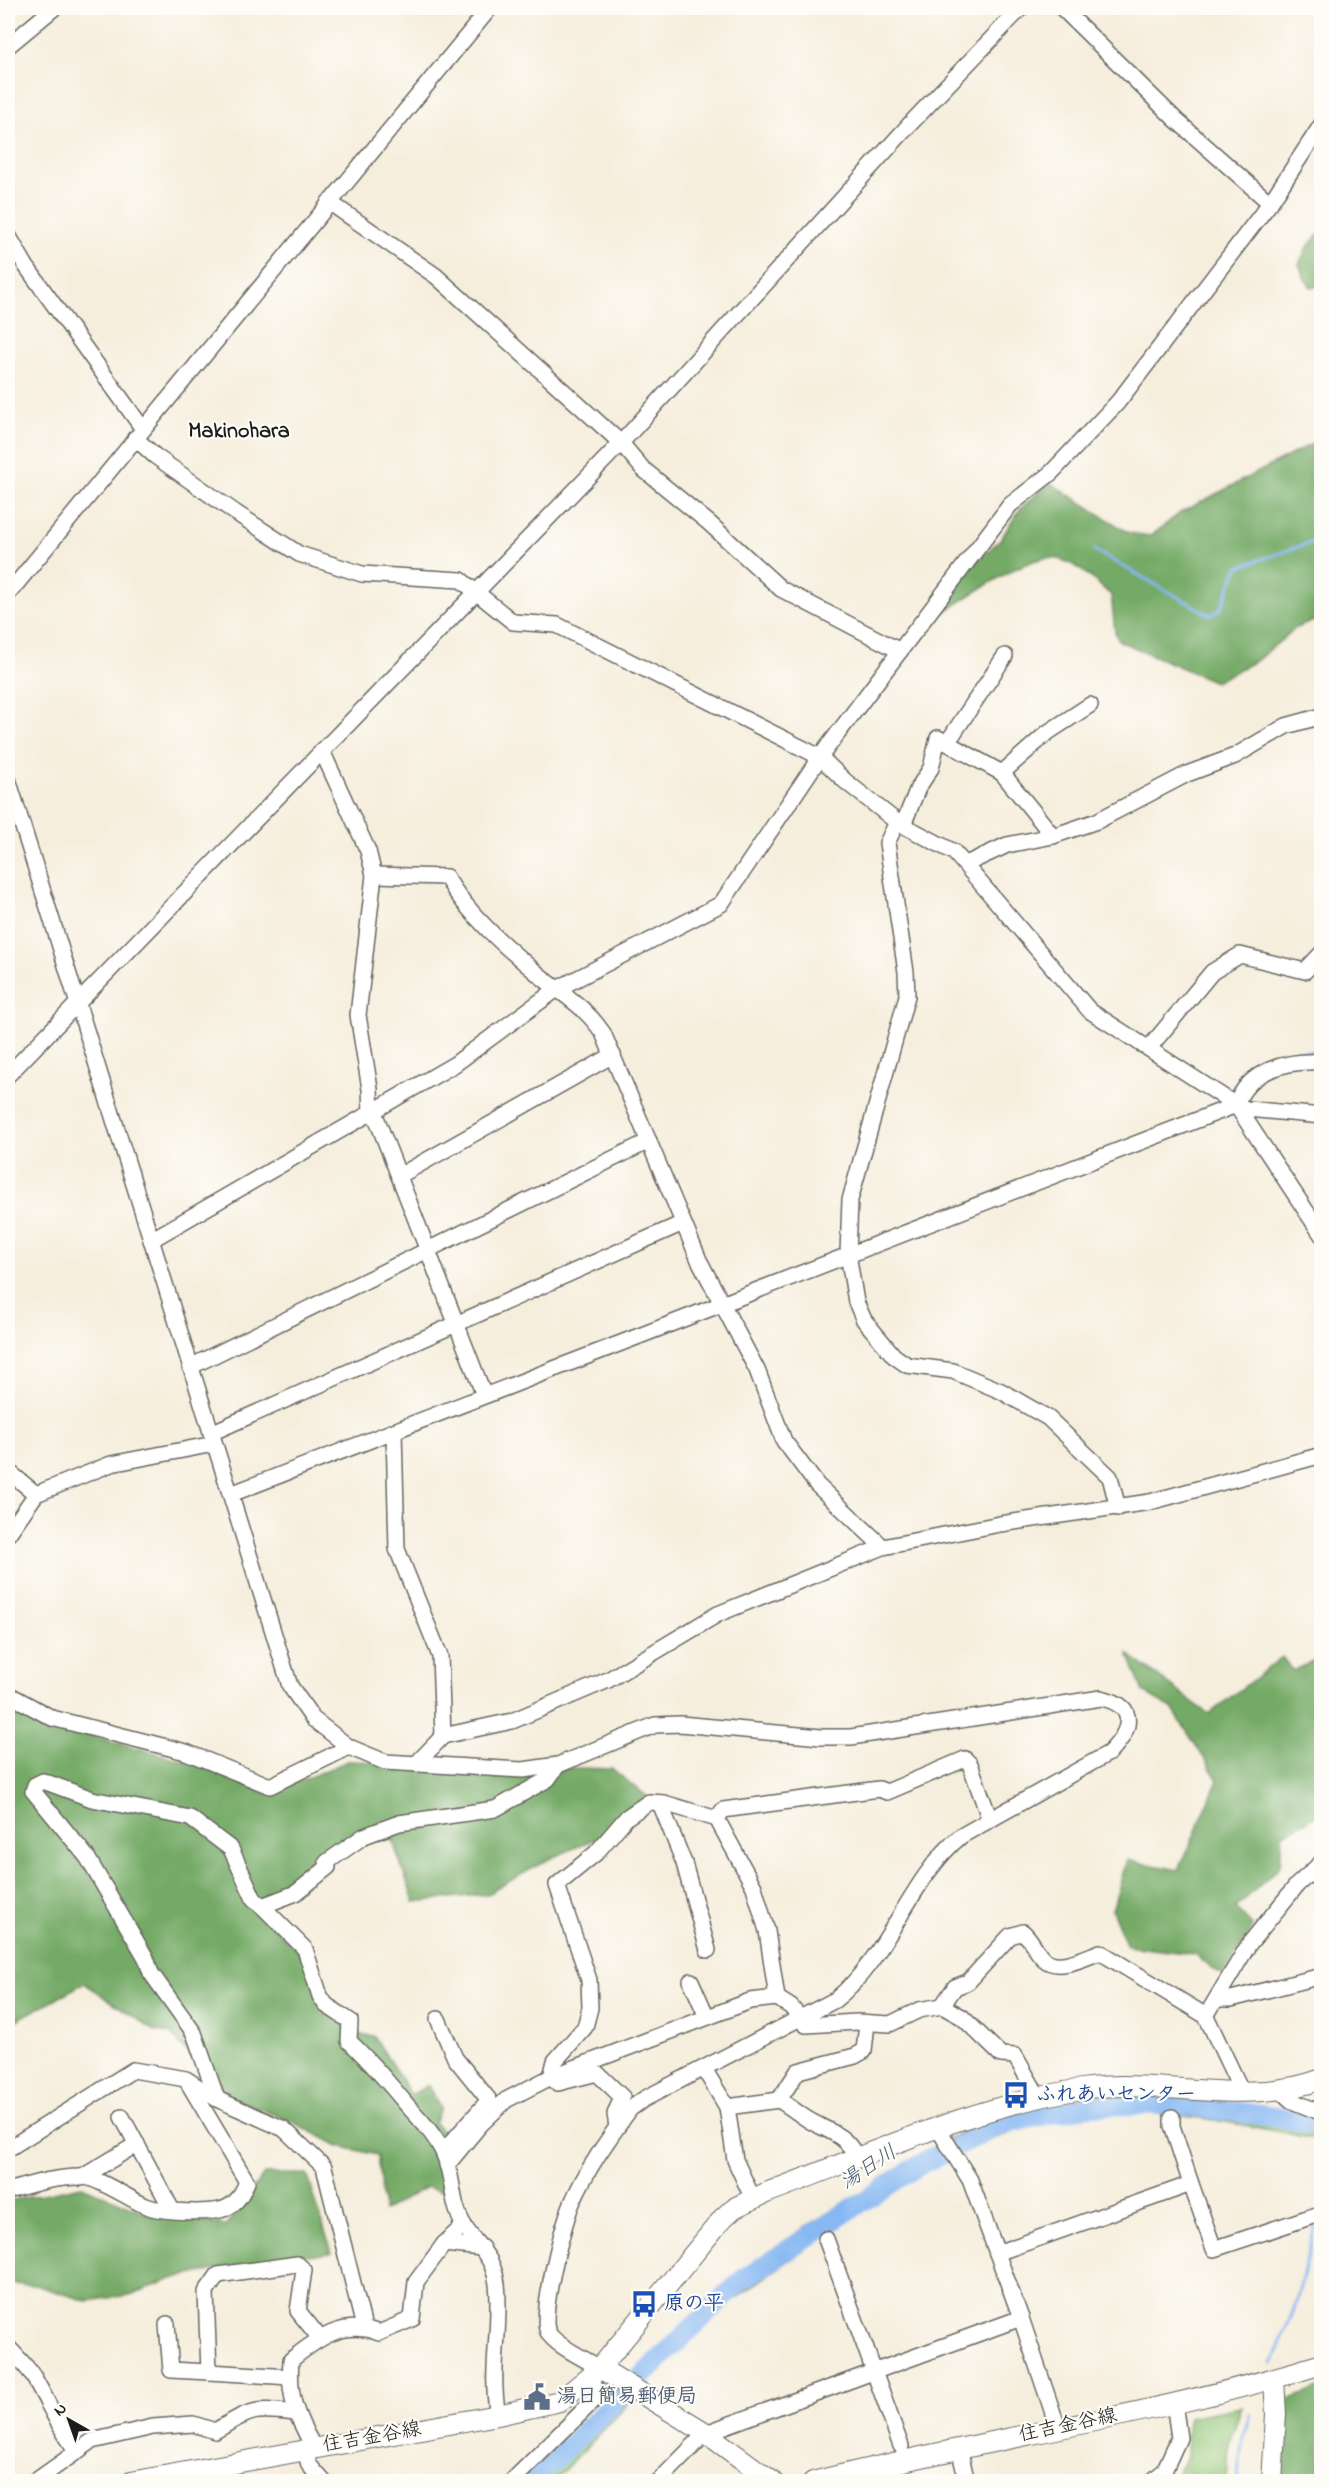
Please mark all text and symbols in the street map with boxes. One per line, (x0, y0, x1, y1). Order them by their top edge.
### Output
district label: Makinohara (188, 416, 290, 448)
bus stop icon: ふれあいセンター (1001, 2080, 1031, 2110)
place label: ふれあいセンター (1036, 2081, 1196, 2110)
water label: 湯日川 (834, 2138, 904, 2198)
bus stop icon: 原の平 (629, 2289, 659, 2319)
place label: 原の平 (664, 2290, 724, 2319)
public building icon: 湯日簡易郵便局 (522, 2382, 552, 2412)
place label: 湯日簡易郵便局 (557, 2383, 697, 2412)
north arrow (39, 2390, 99, 2450)
text: N (49, 2397, 73, 2423)
street label: 住吉金谷線 (1016, 2401, 1120, 2451)
street label: 住吉金谷線 (320, 2415, 424, 2461)

